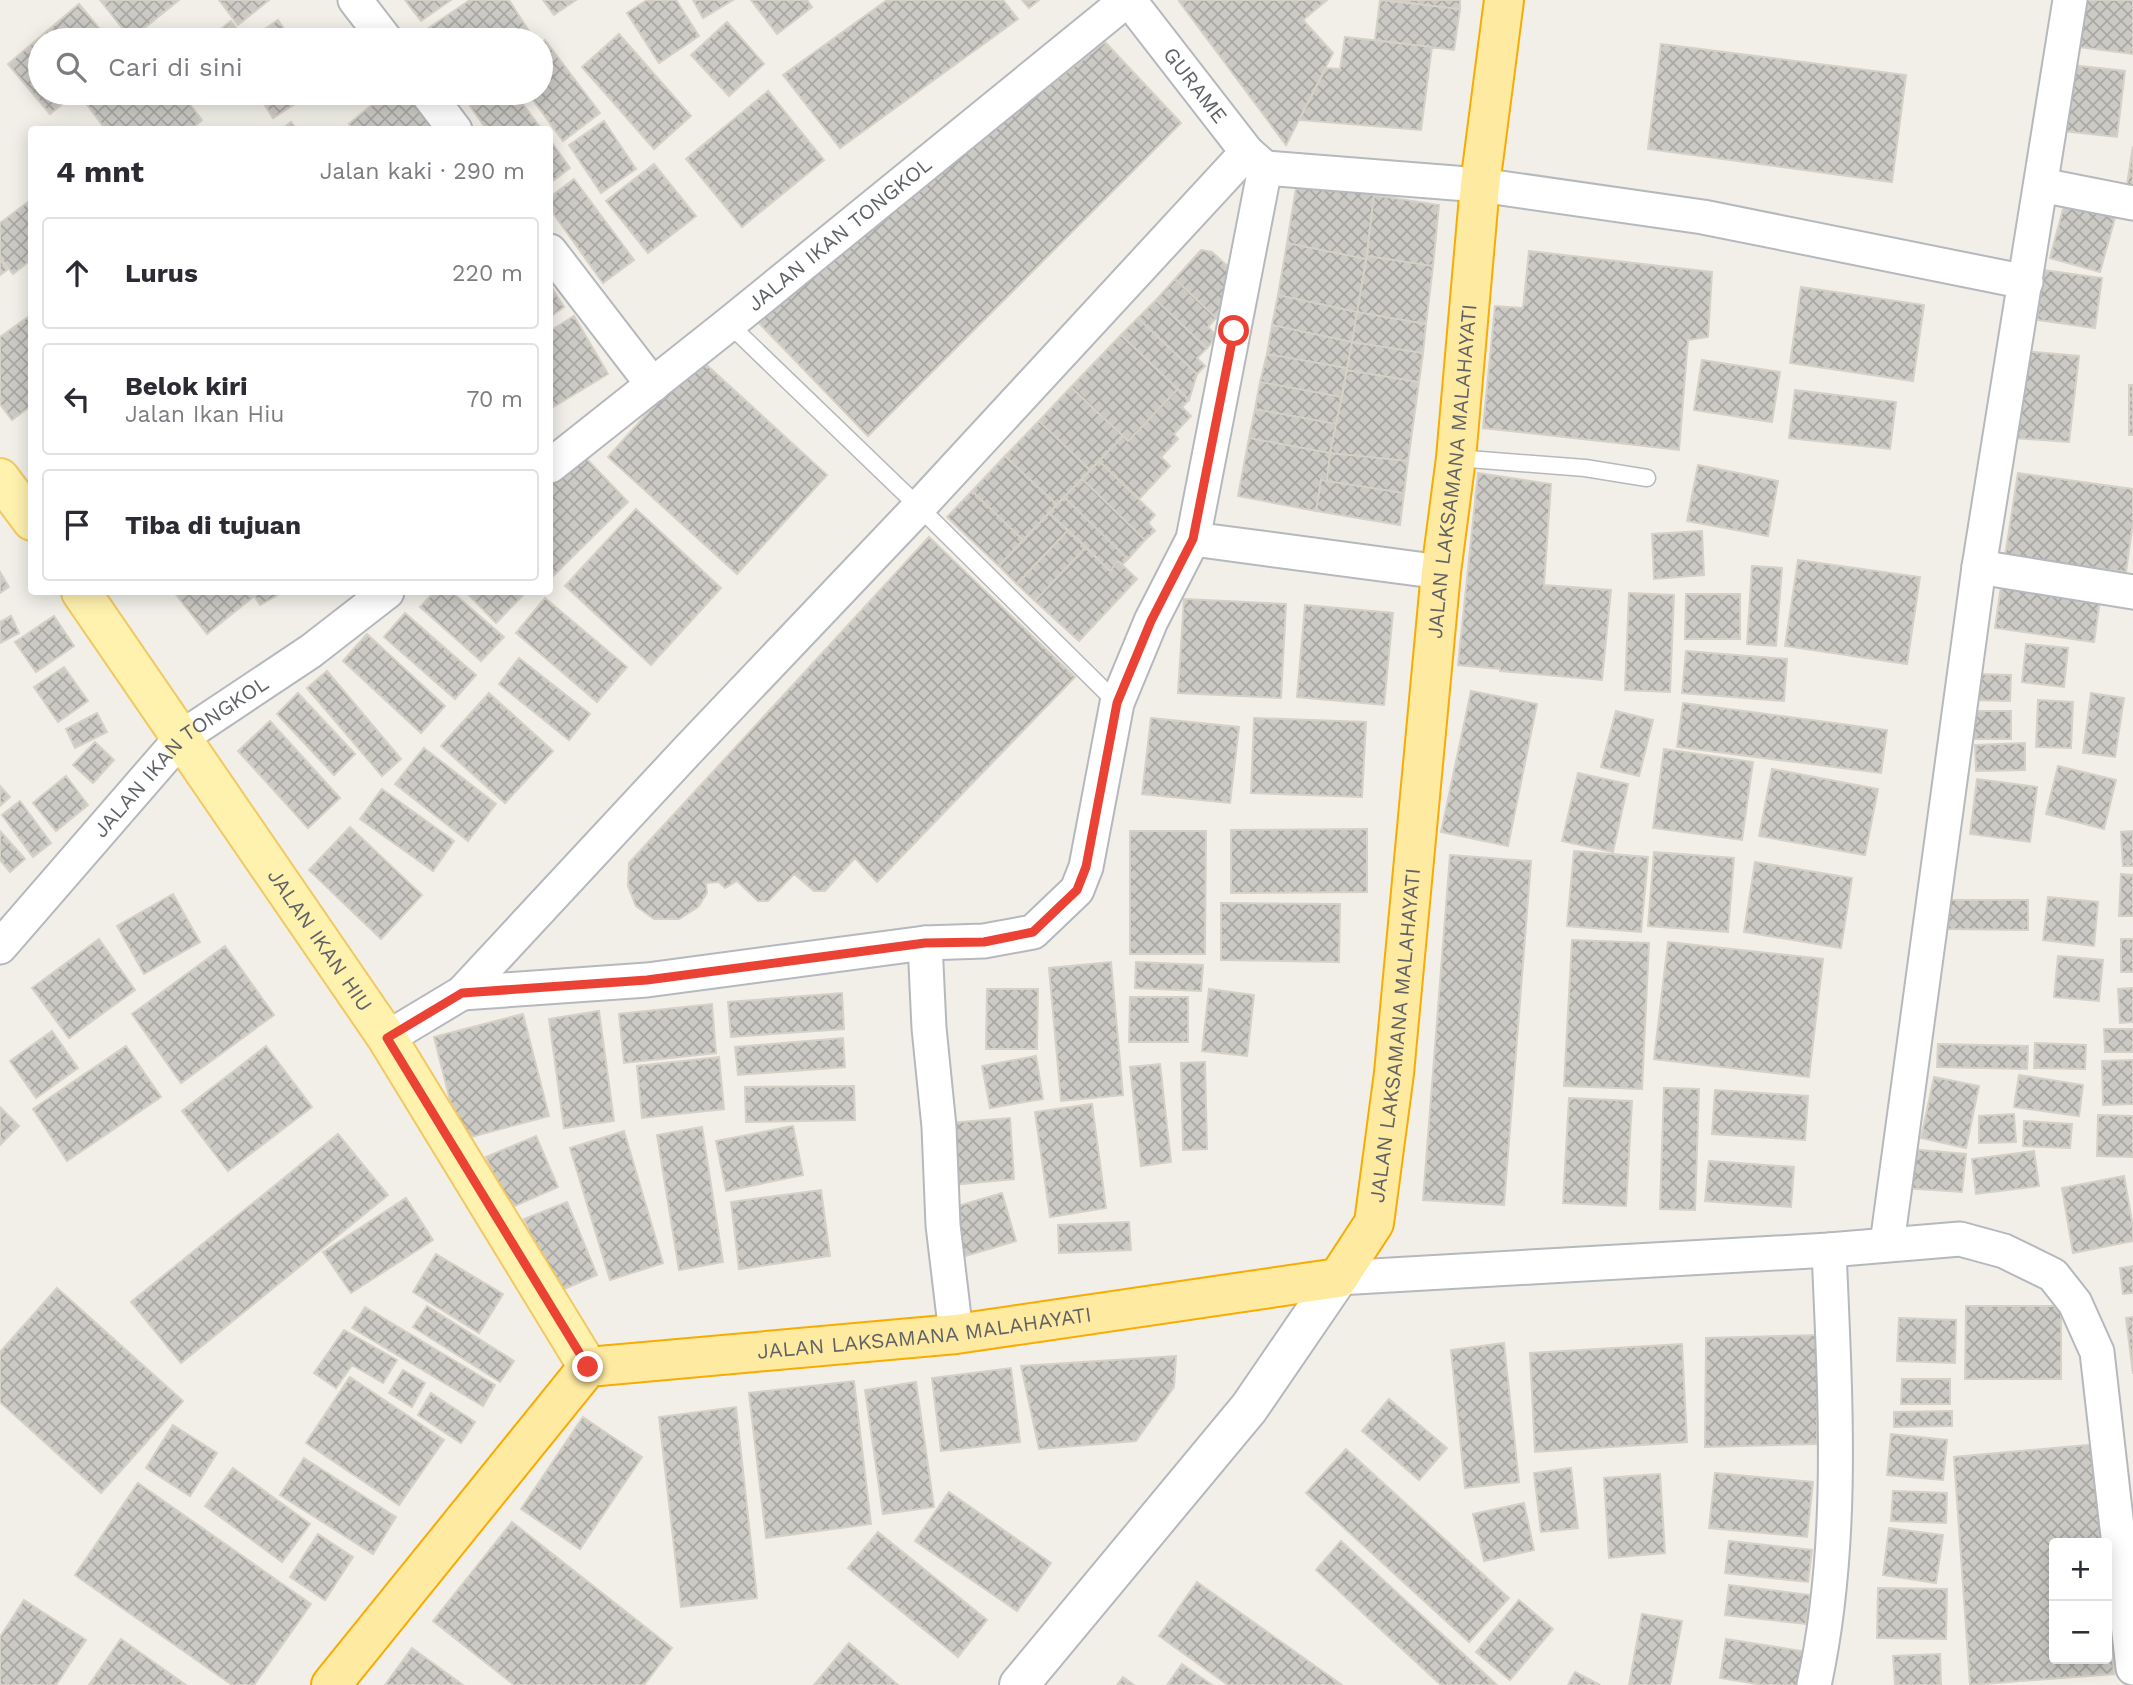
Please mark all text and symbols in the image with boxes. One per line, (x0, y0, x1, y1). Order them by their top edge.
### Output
search box (28, 28, 553, 105)
street label: GURAME (1158, 42, 1233, 128)
icon: search (52, 48, 90, 86)
text: Cari di sini (108, 52, 243, 82)
street label: JALAN IKAN TONGKOL (742, 151, 936, 316)
text: 4 mnt (56, 154, 144, 189)
text: Jalan kaki · 290 m (320, 158, 525, 185)
icon: ahead (58, 254, 96, 292)
text: Lurus (125, 258, 198, 288)
text: 220 m (452, 260, 523, 287)
street label: JALAN LAKSAMANA MALAHAYATI (1422, 303, 1481, 640)
route start (1218, 315, 1249, 346)
text: Belok kiri (125, 371, 248, 401)
icon: left (58, 380, 96, 418)
text: 70 m (466, 386, 523, 413)
text: Jalan Ikan Hiu (125, 401, 285, 428)
icon: arrive (58, 506, 96, 544)
text: Tiba di tujuan (125, 510, 301, 540)
street label: JALAN IKAN TONGKOL (88, 670, 273, 842)
street label: JALAN IKAN HIU (263, 864, 378, 1016)
street label: JALAN LAKSAMANA MALAHAYATI (1364, 867, 1425, 1204)
street label: JALAN LAKSAMANA MALAHAYATI (756, 1301, 1093, 1364)
route end (572, 1351, 603, 1382)
map controls (2049, 1538, 2112, 1664)
button: + (2049, 1538, 2112, 1601)
button: − (2049, 1601, 2112, 1664)

